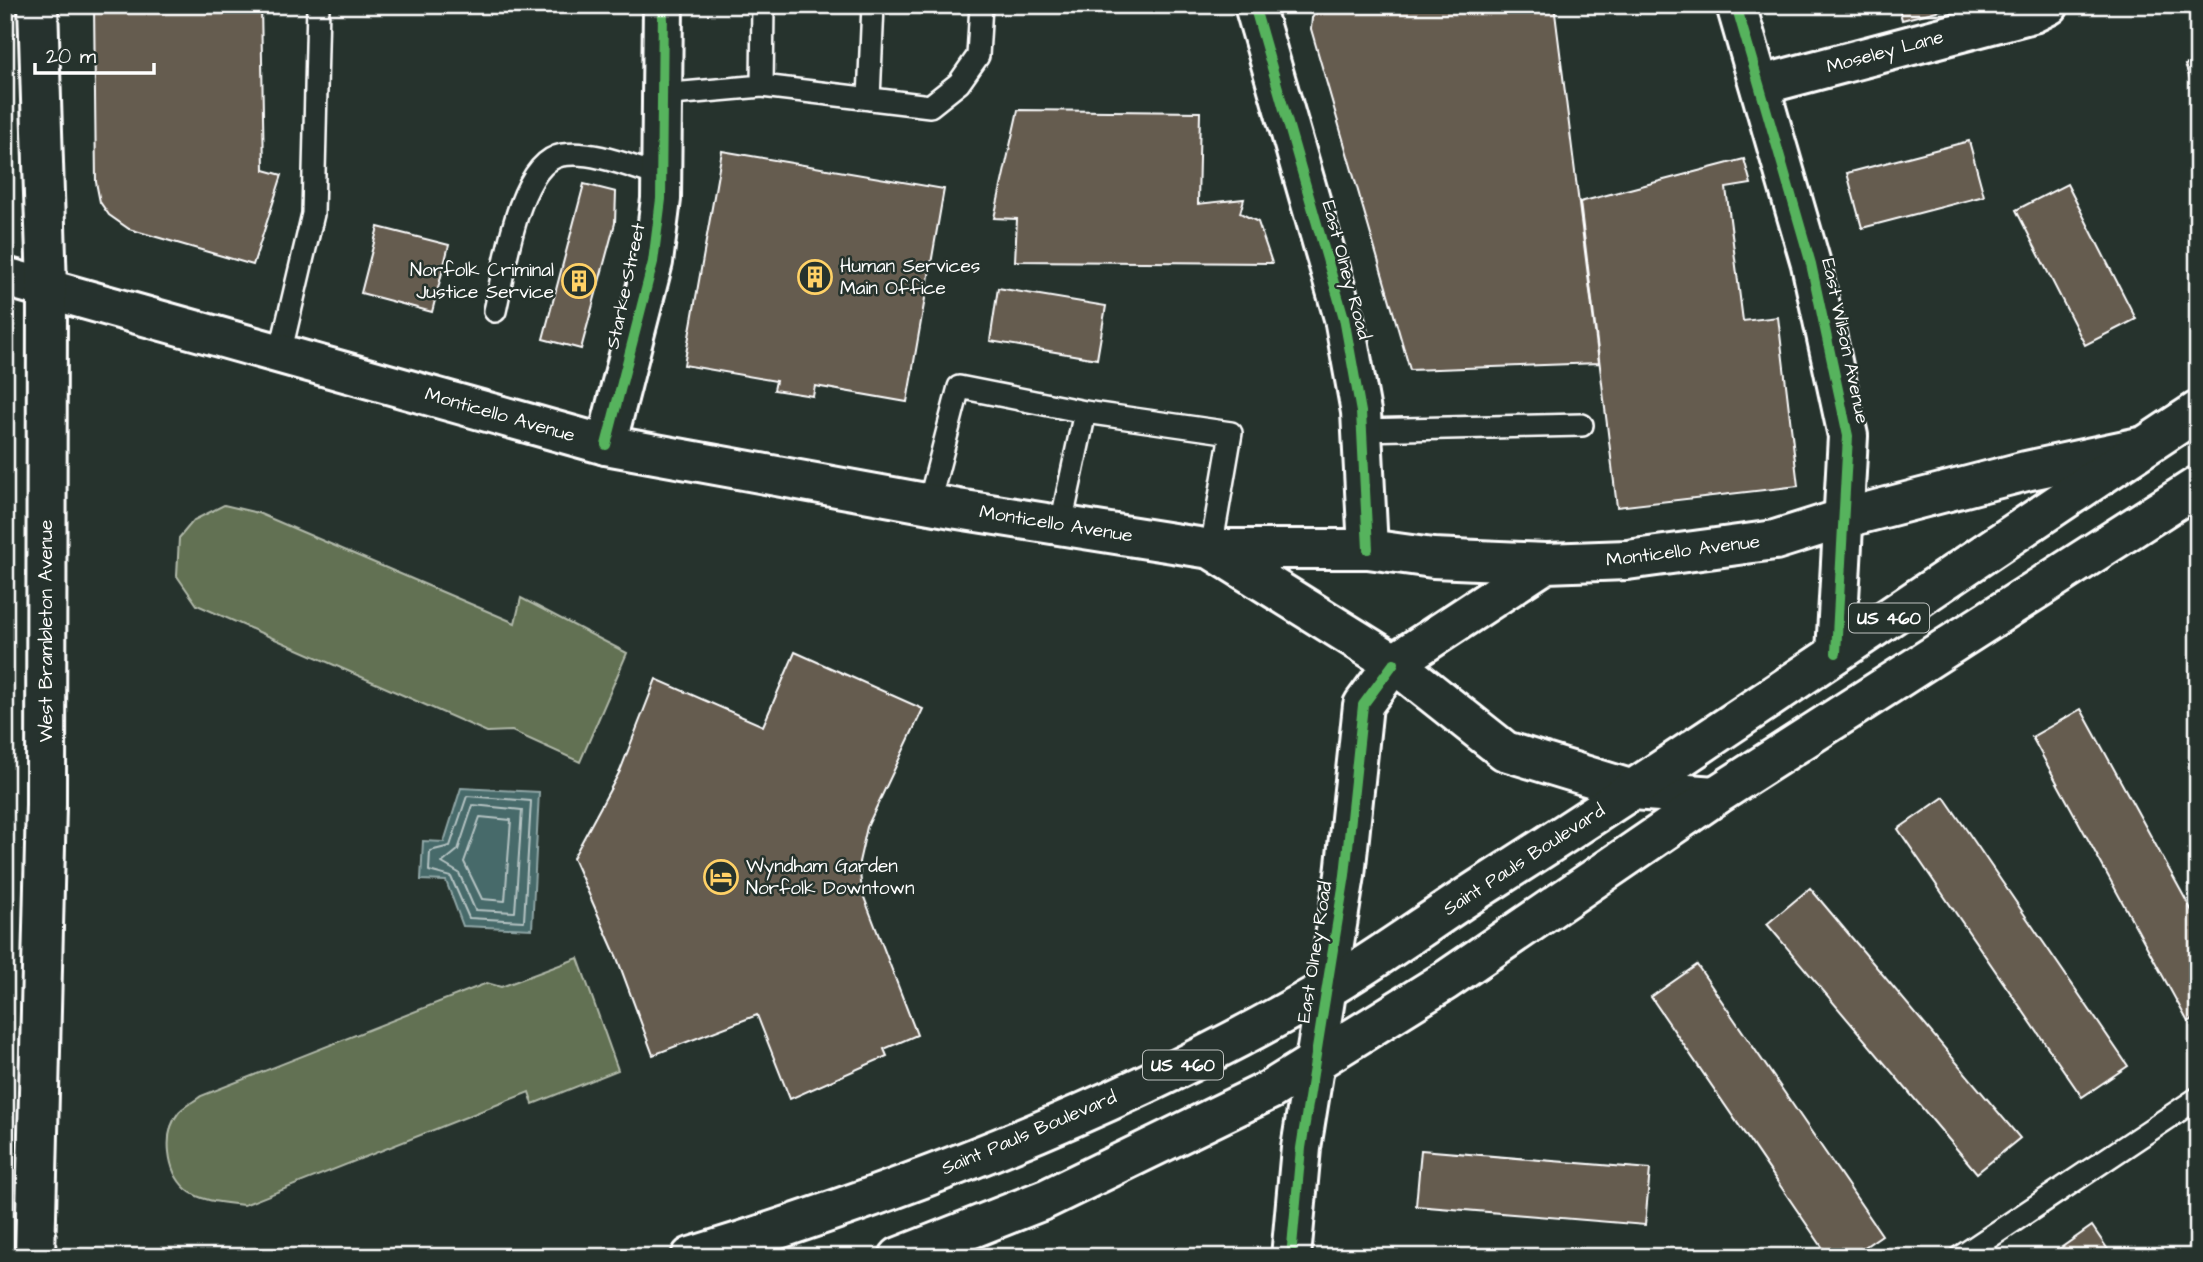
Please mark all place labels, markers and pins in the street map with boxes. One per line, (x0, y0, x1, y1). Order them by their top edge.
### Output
place label: Human Services Main Office (840, 253, 980, 302)
place label: Norfolk Criminal Justice Service (410, 257, 554, 306)
building icon: Human Services Main Office (796, 258, 834, 296)
building icon: Norfolk Criminal Justice Service (560, 262, 598, 300)
place label: Wyndham Garden Norfolk Downtown (746, 853, 914, 902)
hotel icon: Wyndham Garden Norfolk Downtown (702, 858, 740, 896)

